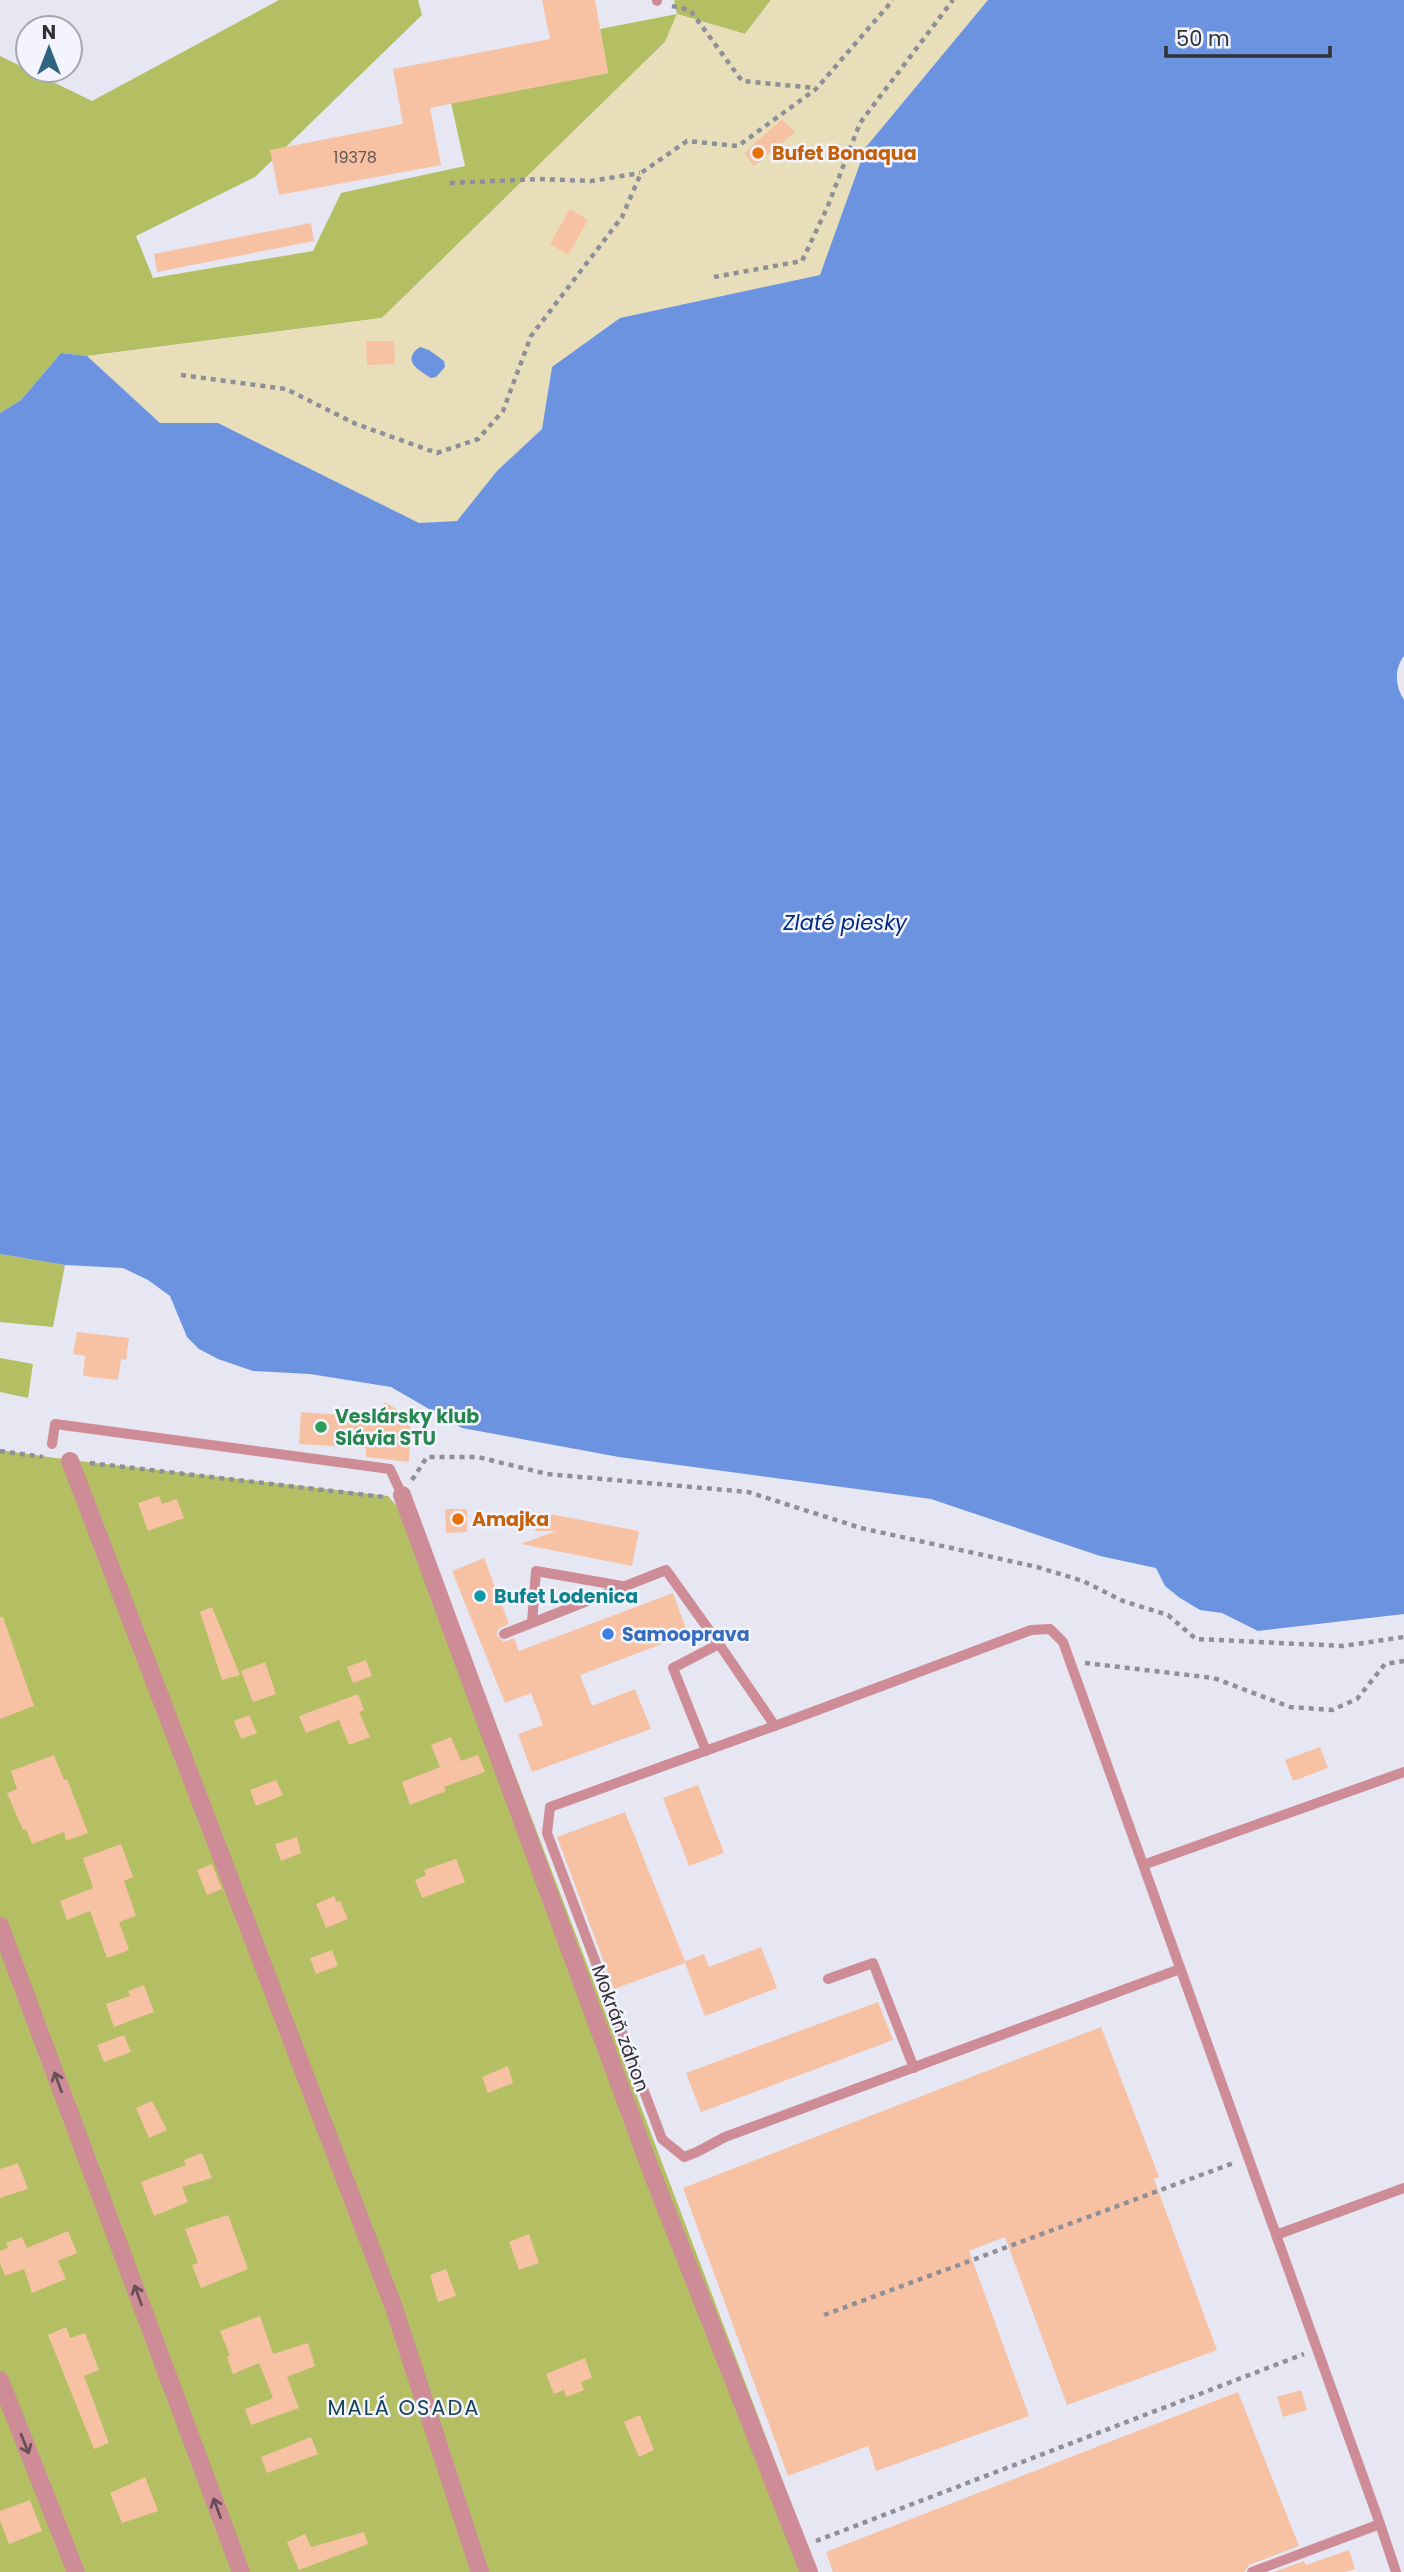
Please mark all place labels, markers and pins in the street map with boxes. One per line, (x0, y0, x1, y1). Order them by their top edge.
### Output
place label: Bufet Bonaqua (772, 140, 917, 167)
marker: Bufet Bonaqua (750, 145, 766, 161)
place label: Veslársky klub Slávia STU (335, 1403, 479, 1452)
marker: Veslársky klub Slávia STU (313, 1419, 329, 1435)
place label: Amajka (472, 1506, 549, 1533)
marker: Amajka (450, 1511, 466, 1527)
place label: Bufet Lodenica (494, 1583, 638, 1610)
marker: Bufet Lodenica (472, 1588, 488, 1604)
place label: Samooprava (622, 1621, 750, 1648)
marker: Samooprava (600, 1626, 616, 1642)

